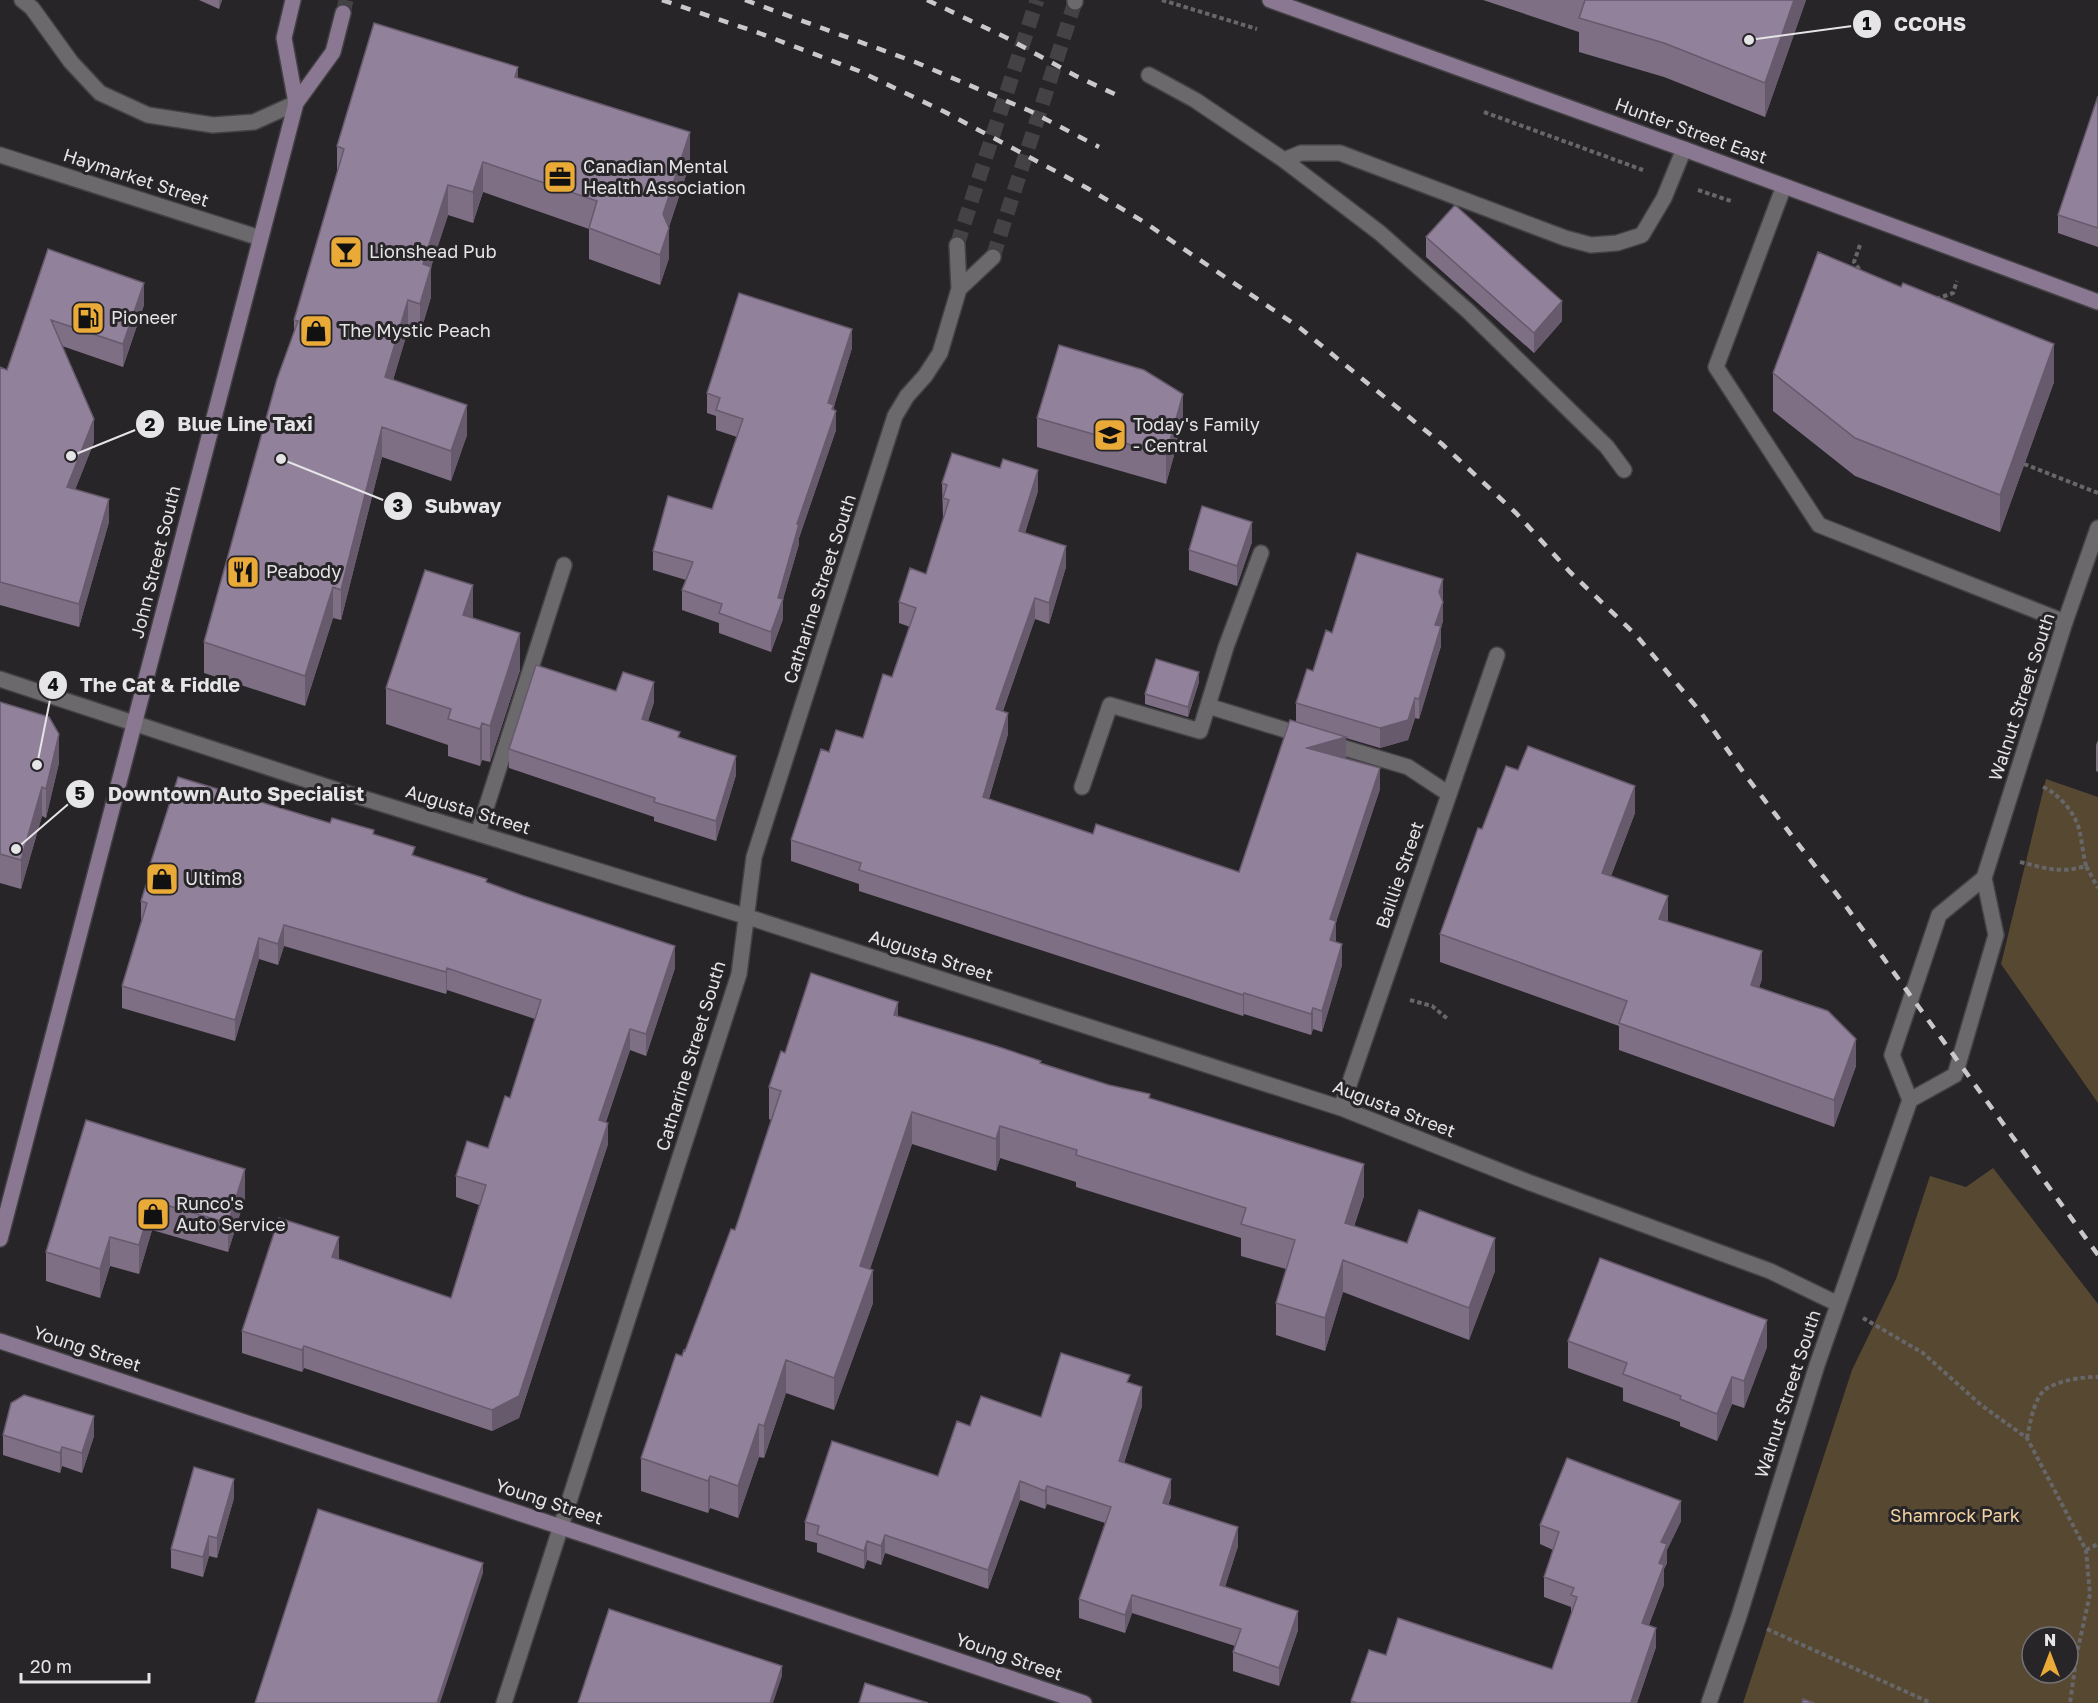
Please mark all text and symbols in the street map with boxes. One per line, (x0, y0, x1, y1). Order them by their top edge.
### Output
callout: CCOHS (1852, 5, 1978, 43)
text: CCOHS (1894, 11, 1966, 35)
text: 1 (1862, 12, 1872, 34)
street label: Hunter Street East (1612, 92, 1770, 168)
street label: Haymarket Street (61, 143, 212, 211)
place label: Canadian Mental Health Association (583, 155, 746, 198)
office icon: Canadian Mental Health Association (542, 159, 578, 195)
bar icon: Lionshead Pub (328, 234, 364, 270)
place label: Lionshead Pub (369, 240, 497, 262)
fuel station icon: Pioneer (70, 300, 106, 336)
place label: Pioneer (111, 306, 177, 328)
shop icon: The Mystic Peach (298, 313, 334, 349)
place label: The Mystic Peach (339, 319, 491, 341)
callout: Blue Line Taxi (135, 405, 325, 443)
text: Blue Line Taxi (177, 411, 313, 435)
text: 2 (145, 413, 156, 435)
place label: Today's Family - Central (1133, 413, 1260, 456)
school or university icon: Today's Family - Central (1092, 417, 1128, 453)
street label: John Street South (125, 483, 185, 640)
callout: Subway (383, 487, 514, 525)
street label: Catharine Street South (778, 491, 860, 686)
text: Subway (425, 493, 501, 517)
text: 3 (393, 494, 404, 516)
restaurant icon: Peabody (225, 554, 261, 590)
place label: Peabody (266, 560, 341, 582)
street label: Walnut Street South (1983, 610, 2059, 784)
callout: The Cat & Fiddle (38, 666, 252, 704)
text: The Cat & Fiddle (80, 672, 240, 696)
text: 4 (47, 673, 59, 695)
callout: Downtown Auto Specialist (65, 775, 376, 813)
street label: Augusta Street (403, 780, 533, 838)
text: Downtown Auto Specialist (108, 781, 364, 805)
text: 5 (75, 782, 86, 804)
street label: Baillie Street (1370, 818, 1428, 931)
shop icon: Ultim8 (144, 861, 180, 897)
place label: Ultim8 (185, 867, 242, 889)
street label: Augusta Street (866, 925, 996, 985)
street label: Catharine Street South (651, 958, 729, 1154)
street label: Augusta Street (1330, 1075, 1459, 1141)
place label: Runco's Auto Service (176, 1192, 286, 1235)
shop icon: Runco's Auto Service (135, 1196, 171, 1232)
street label: Walnut Street South (1749, 1307, 1825, 1481)
street label: Young Street (31, 1320, 144, 1376)
street label: Young Street (493, 1473, 606, 1529)
park label: Shamrock Park (1890, 1504, 2020, 1526)
north arrow (2020, 1625, 2080, 1685)
street label: Young Street (953, 1627, 1066, 1685)
text: N (2044, 1630, 2056, 1650)
scale bar (21, 1646, 148, 1684)
text: 20 m (30, 1655, 72, 1677)

